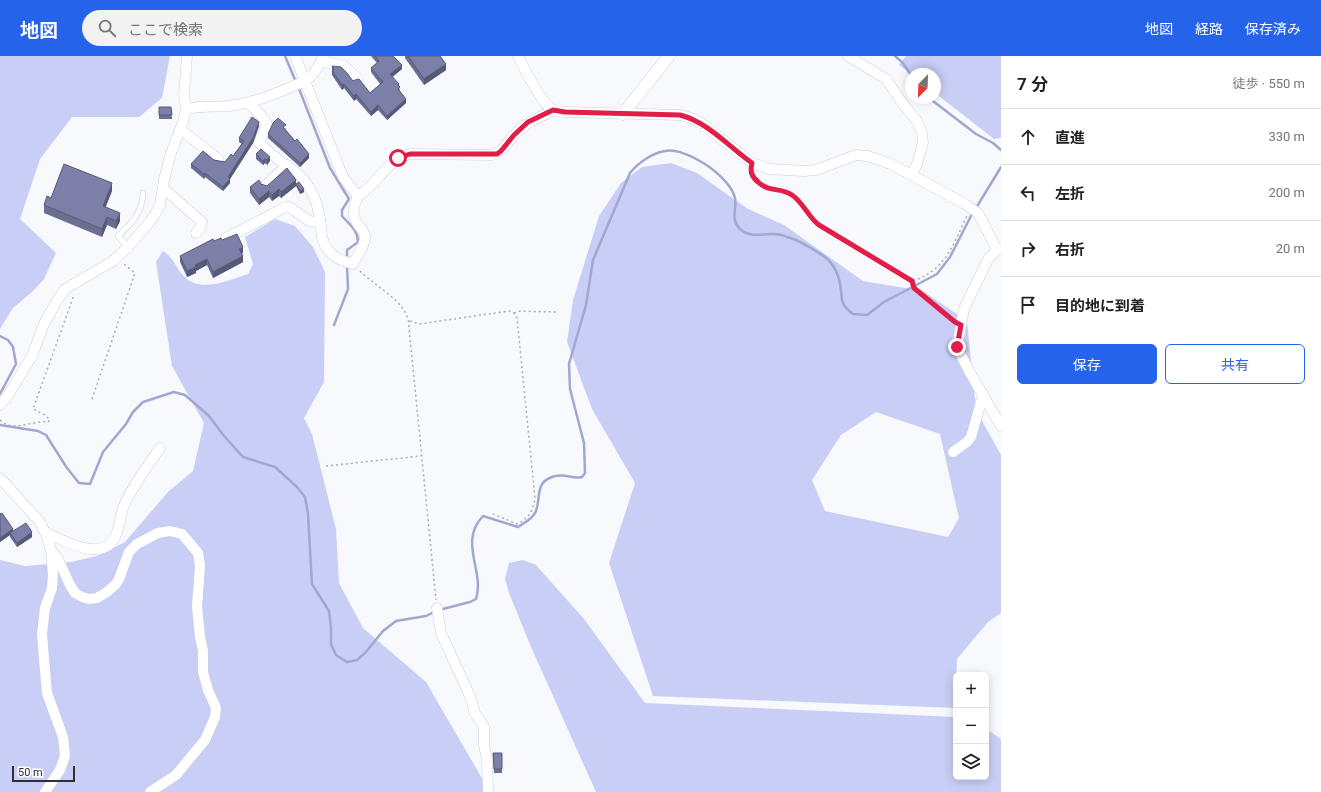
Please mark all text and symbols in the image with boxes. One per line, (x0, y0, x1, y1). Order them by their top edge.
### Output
search box (82, 10, 362, 46)
icon: search (96, 17, 118, 39)
text: 地図 (20, 19, 58, 42)
text: ここで検索 (128, 21, 203, 39)
text: 地図 (1145, 21, 1173, 37)
text: 経路 (1195, 21, 1223, 37)
text: 保存済み (1245, 21, 1301, 37)
north arrow (905, 68, 941, 104)
text: 7 分 (1017, 74, 1048, 94)
text: 徒歩 · 550 m (1233, 76, 1305, 91)
icon: ahead (1017, 126, 1039, 148)
text: 直進 (1055, 129, 1085, 147)
text: 330 m (1268, 129, 1305, 144)
route start (389, 149, 407, 167)
icon: left (1017, 182, 1039, 204)
text: 左折 (1055, 185, 1085, 203)
text: 200 m (1268, 185, 1305, 200)
icon: right (1017, 238, 1039, 260)
text: 右折 (1055, 241, 1085, 259)
text: 20 m (1276, 241, 1305, 256)
icon: arrive (1017, 294, 1039, 316)
text: 目的地に到着 (1055, 297, 1145, 315)
route end (948, 338, 966, 356)
button: 保存 (1017, 344, 1157, 384)
button: 共有 (1165, 344, 1305, 384)
map controls (953, 672, 989, 780)
button: + (953, 672, 989, 708)
button: − (953, 708, 989, 744)
button: layers (953, 744, 989, 780)
scale bar (12, 764, 75, 783)
text: 50 m (18, 766, 43, 779)

